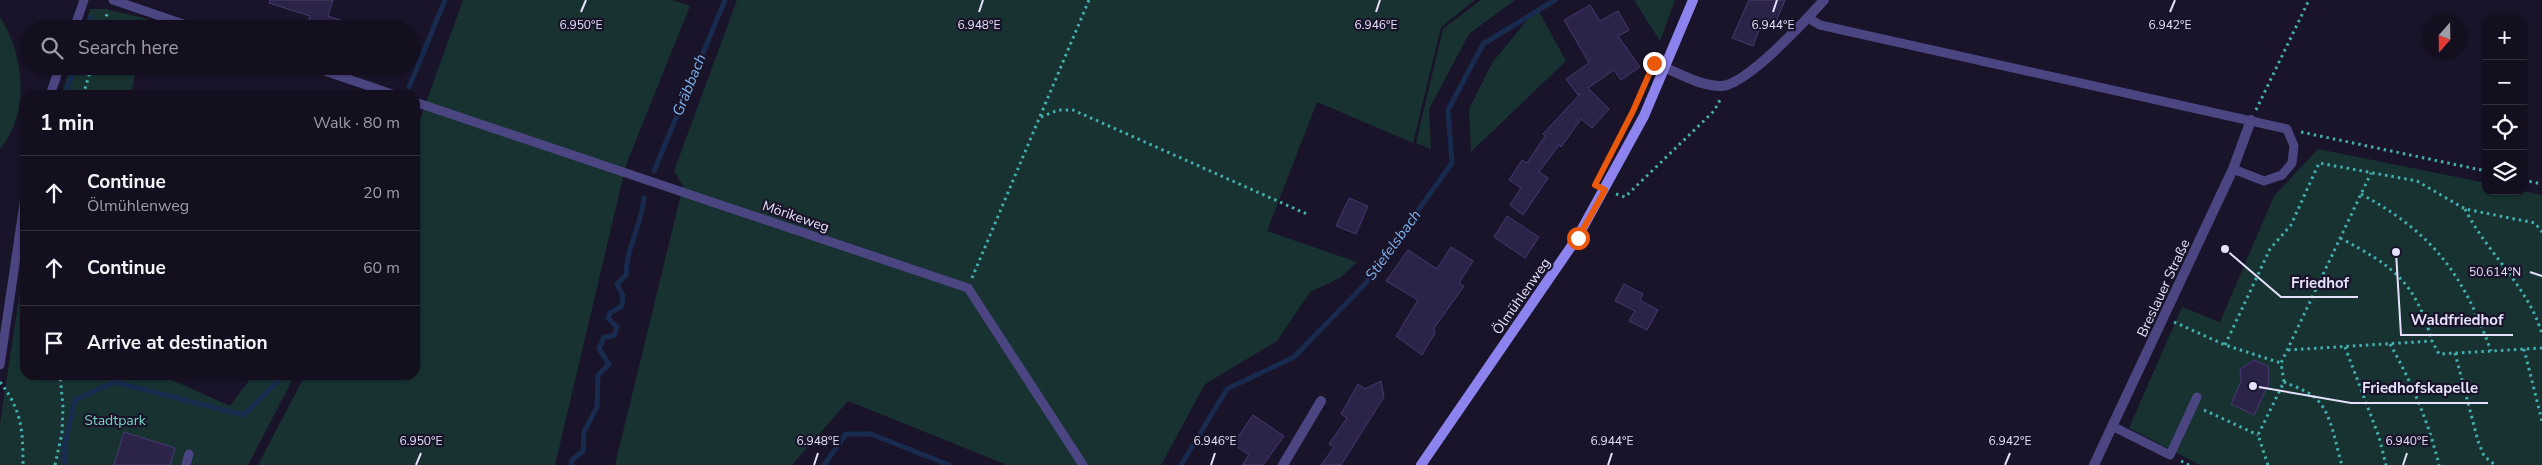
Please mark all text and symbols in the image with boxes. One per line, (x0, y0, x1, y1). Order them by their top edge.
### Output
north arrow (2422, 15, 2467, 60)
map controls (2482, 15, 2527, 195)
button: + (2482, 15, 2527, 60)
text: 6.950°E (560, 17, 602, 33)
text: 6.948°E (958, 17, 1000, 33)
text: 6.946°E (1355, 17, 1397, 33)
text: 6.944°E (1752, 17, 1794, 33)
text: 6.942°E (2149, 17, 2191, 33)
search box (20, 20, 420, 75)
icon: search (38, 34, 66, 62)
text: Search here (78, 35, 179, 61)
water label: Gräbbach (668, 51, 710, 119)
route end (1643, 52, 1666, 75)
button: − (2482, 60, 2527, 105)
button: locate (2482, 105, 2527, 150)
text: 1 min (40, 109, 94, 137)
text: Walk · 80 m (313, 112, 400, 134)
button: layers (2482, 150, 2527, 195)
text: Continue (87, 169, 166, 195)
icon: ahead (40, 179, 68, 207)
text: 20 m (363, 182, 400, 204)
text: Ölmühlenweg (87, 195, 189, 217)
street label: Mörikeweg (760, 196, 832, 237)
water label: Stiefelsbach (1361, 206, 1425, 284)
route start (1567, 227, 1590, 250)
street label: Breslauer Straße (2132, 236, 2194, 340)
icon: ahead (40, 254, 68, 282)
street label: Ölmühlenweg (1488, 254, 1555, 338)
text: Continue (87, 255, 166, 281)
text: 60 m (363, 257, 400, 279)
text: 50.614°N (2469, 264, 2521, 280)
callout: Friedhof (2281, 267, 2358, 297)
text: Friedhof (2291, 273, 2349, 293)
callout: Waldfriedhof (2401, 305, 2513, 335)
text: Waldfriedhof (2411, 310, 2504, 330)
icon: arrive (40, 329, 68, 357)
text: Arrive at destination (87, 330, 268, 356)
callout: Friedhofskapelle (2351, 373, 2488, 403)
text: Friedhofskapelle (2362, 378, 2478, 398)
park label: Stadtpark (84, 411, 147, 430)
text: 6.950°E (400, 433, 442, 449)
text: 6.948°E (797, 433, 839, 449)
text: 6.946°E (1194, 433, 1236, 449)
text: 6.944°E (1591, 433, 1633, 449)
text: 6.942°E (1989, 433, 2031, 449)
text: 6.940°E (2386, 433, 2428, 449)

